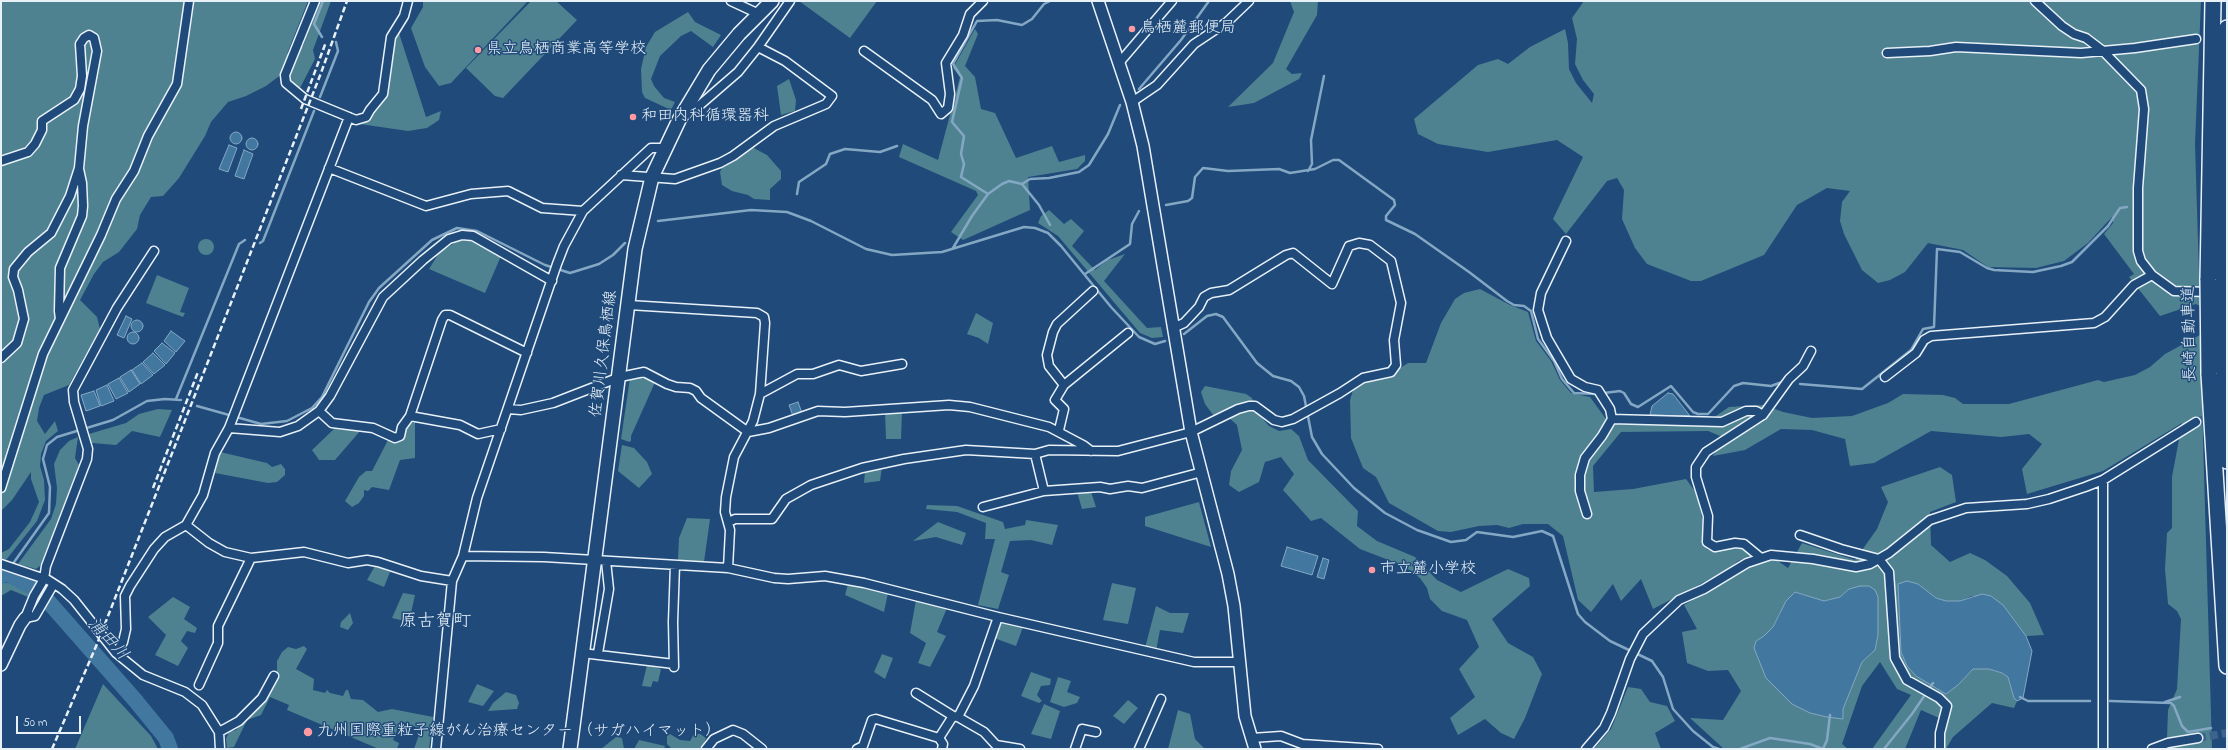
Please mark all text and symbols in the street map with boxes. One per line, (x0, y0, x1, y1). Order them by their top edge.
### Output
place label: 鳥栖麓郵便局 (1140, 19, 1236, 39)
marker: 鳥栖麓郵便局 (1127, 24, 1137, 34)
place label: 県立鳥栖商業高等学校 (486, 40, 646, 60)
marker: 県立鳥栖商業高等学校 (473, 45, 483, 55)
place label: 和田内科循環器科 (641, 107, 769, 127)
marker: 和田内科循環器科 (628, 112, 638, 122)
street label: 長崎自動車道 (2181, 286, 2201, 382)
street label: 佐賀川久保鳥栖線 (588, 289, 622, 419)
place label: 市立麓小学校 (1380, 560, 1476, 580)
marker: 市立麓小学校 (1367, 565, 1377, 575)
district label: 原古賀町 (399, 612, 471, 634)
water label: 浦田川 (82, 614, 132, 666)
scale bar (18, 708, 83, 734)
text: 50 m (23, 714, 47, 732)
place label: 九州国際重粒子線がん治療センター （サガハイマット） (317, 722, 721, 742)
marker: 九州国際重粒子線がん治療センター （サガハイマット） (302, 726, 314, 738)

